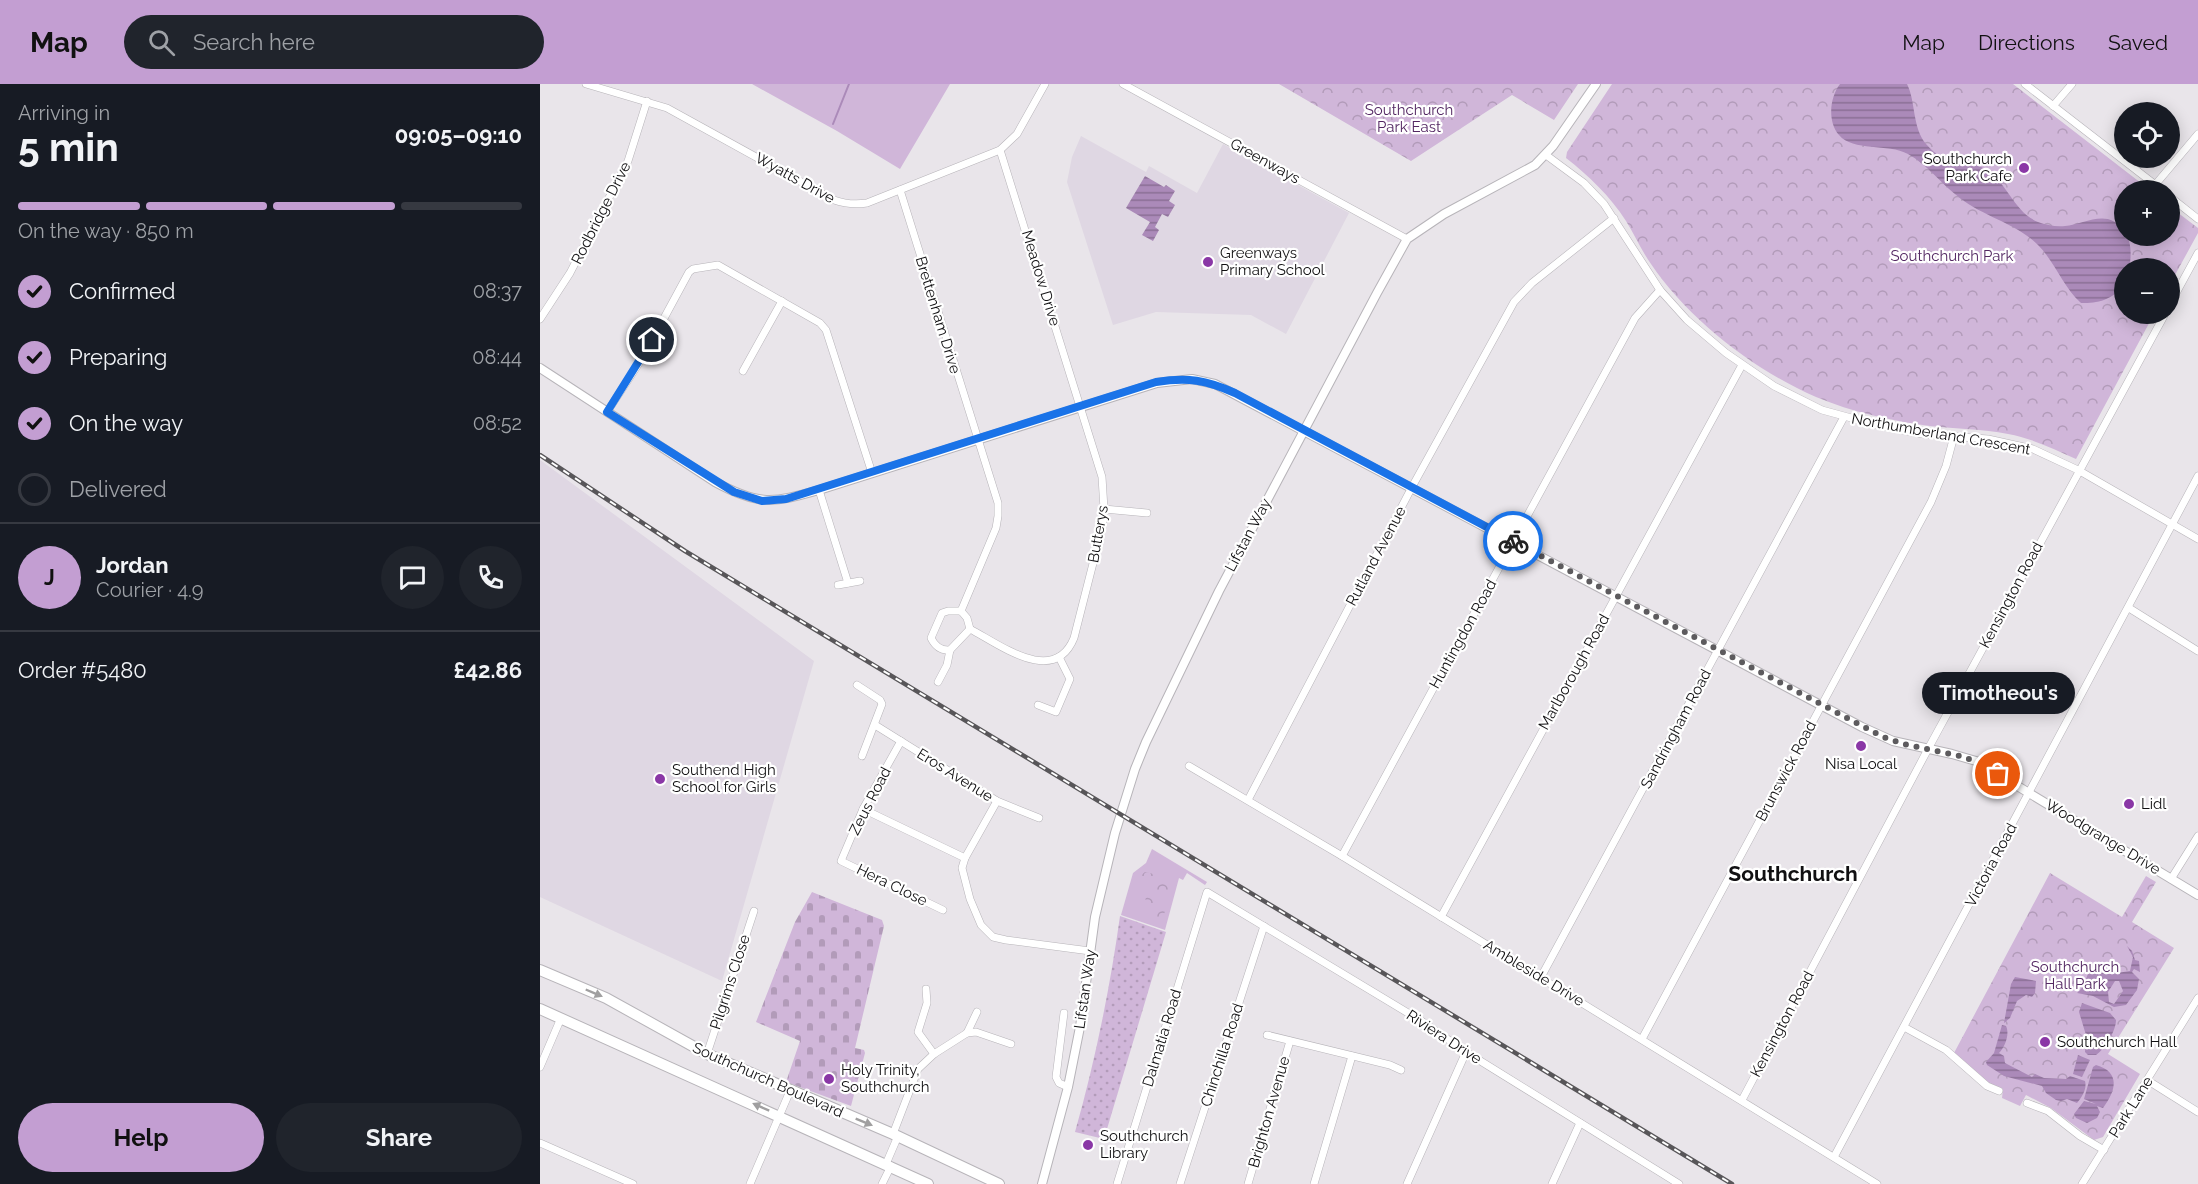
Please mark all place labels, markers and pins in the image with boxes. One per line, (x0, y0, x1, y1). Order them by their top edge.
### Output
place label: Southchurch Park Cafe (1923, 150, 2012, 185)
marker: Southchurch Park Cafe (2017, 161, 2031, 175)
place label: Greenways Primary School (1220, 244, 1326, 279)
marker: Greenways Primary School (1201, 255, 1215, 269)
pin (626, 314, 677, 365)
callout: Timotheou's (1922, 672, 2074, 714)
marker: Nisa Local (1854, 739, 1868, 753)
pin (1972, 748, 2023, 799)
place label: Nisa Local (1825, 755, 1898, 773)
place label: Southend High School for Girls (672, 761, 776, 796)
marker: Southend High School for Girls (653, 772, 667, 786)
place label: Lidl (2141, 795, 2167, 813)
marker: Lidl (2122, 797, 2136, 811)
place label: Southchurch Hall (2057, 1033, 2178, 1051)
marker: Southchurch Hall (2038, 1035, 2052, 1049)
place label: Holy Trinity, Southchurch (841, 1061, 930, 1096)
marker: Holy Trinity, Southchurch (822, 1072, 836, 1086)
place label: Southchurch Library (1100, 1127, 1189, 1162)
marker: Southchurch Library (1081, 1138, 1095, 1152)

